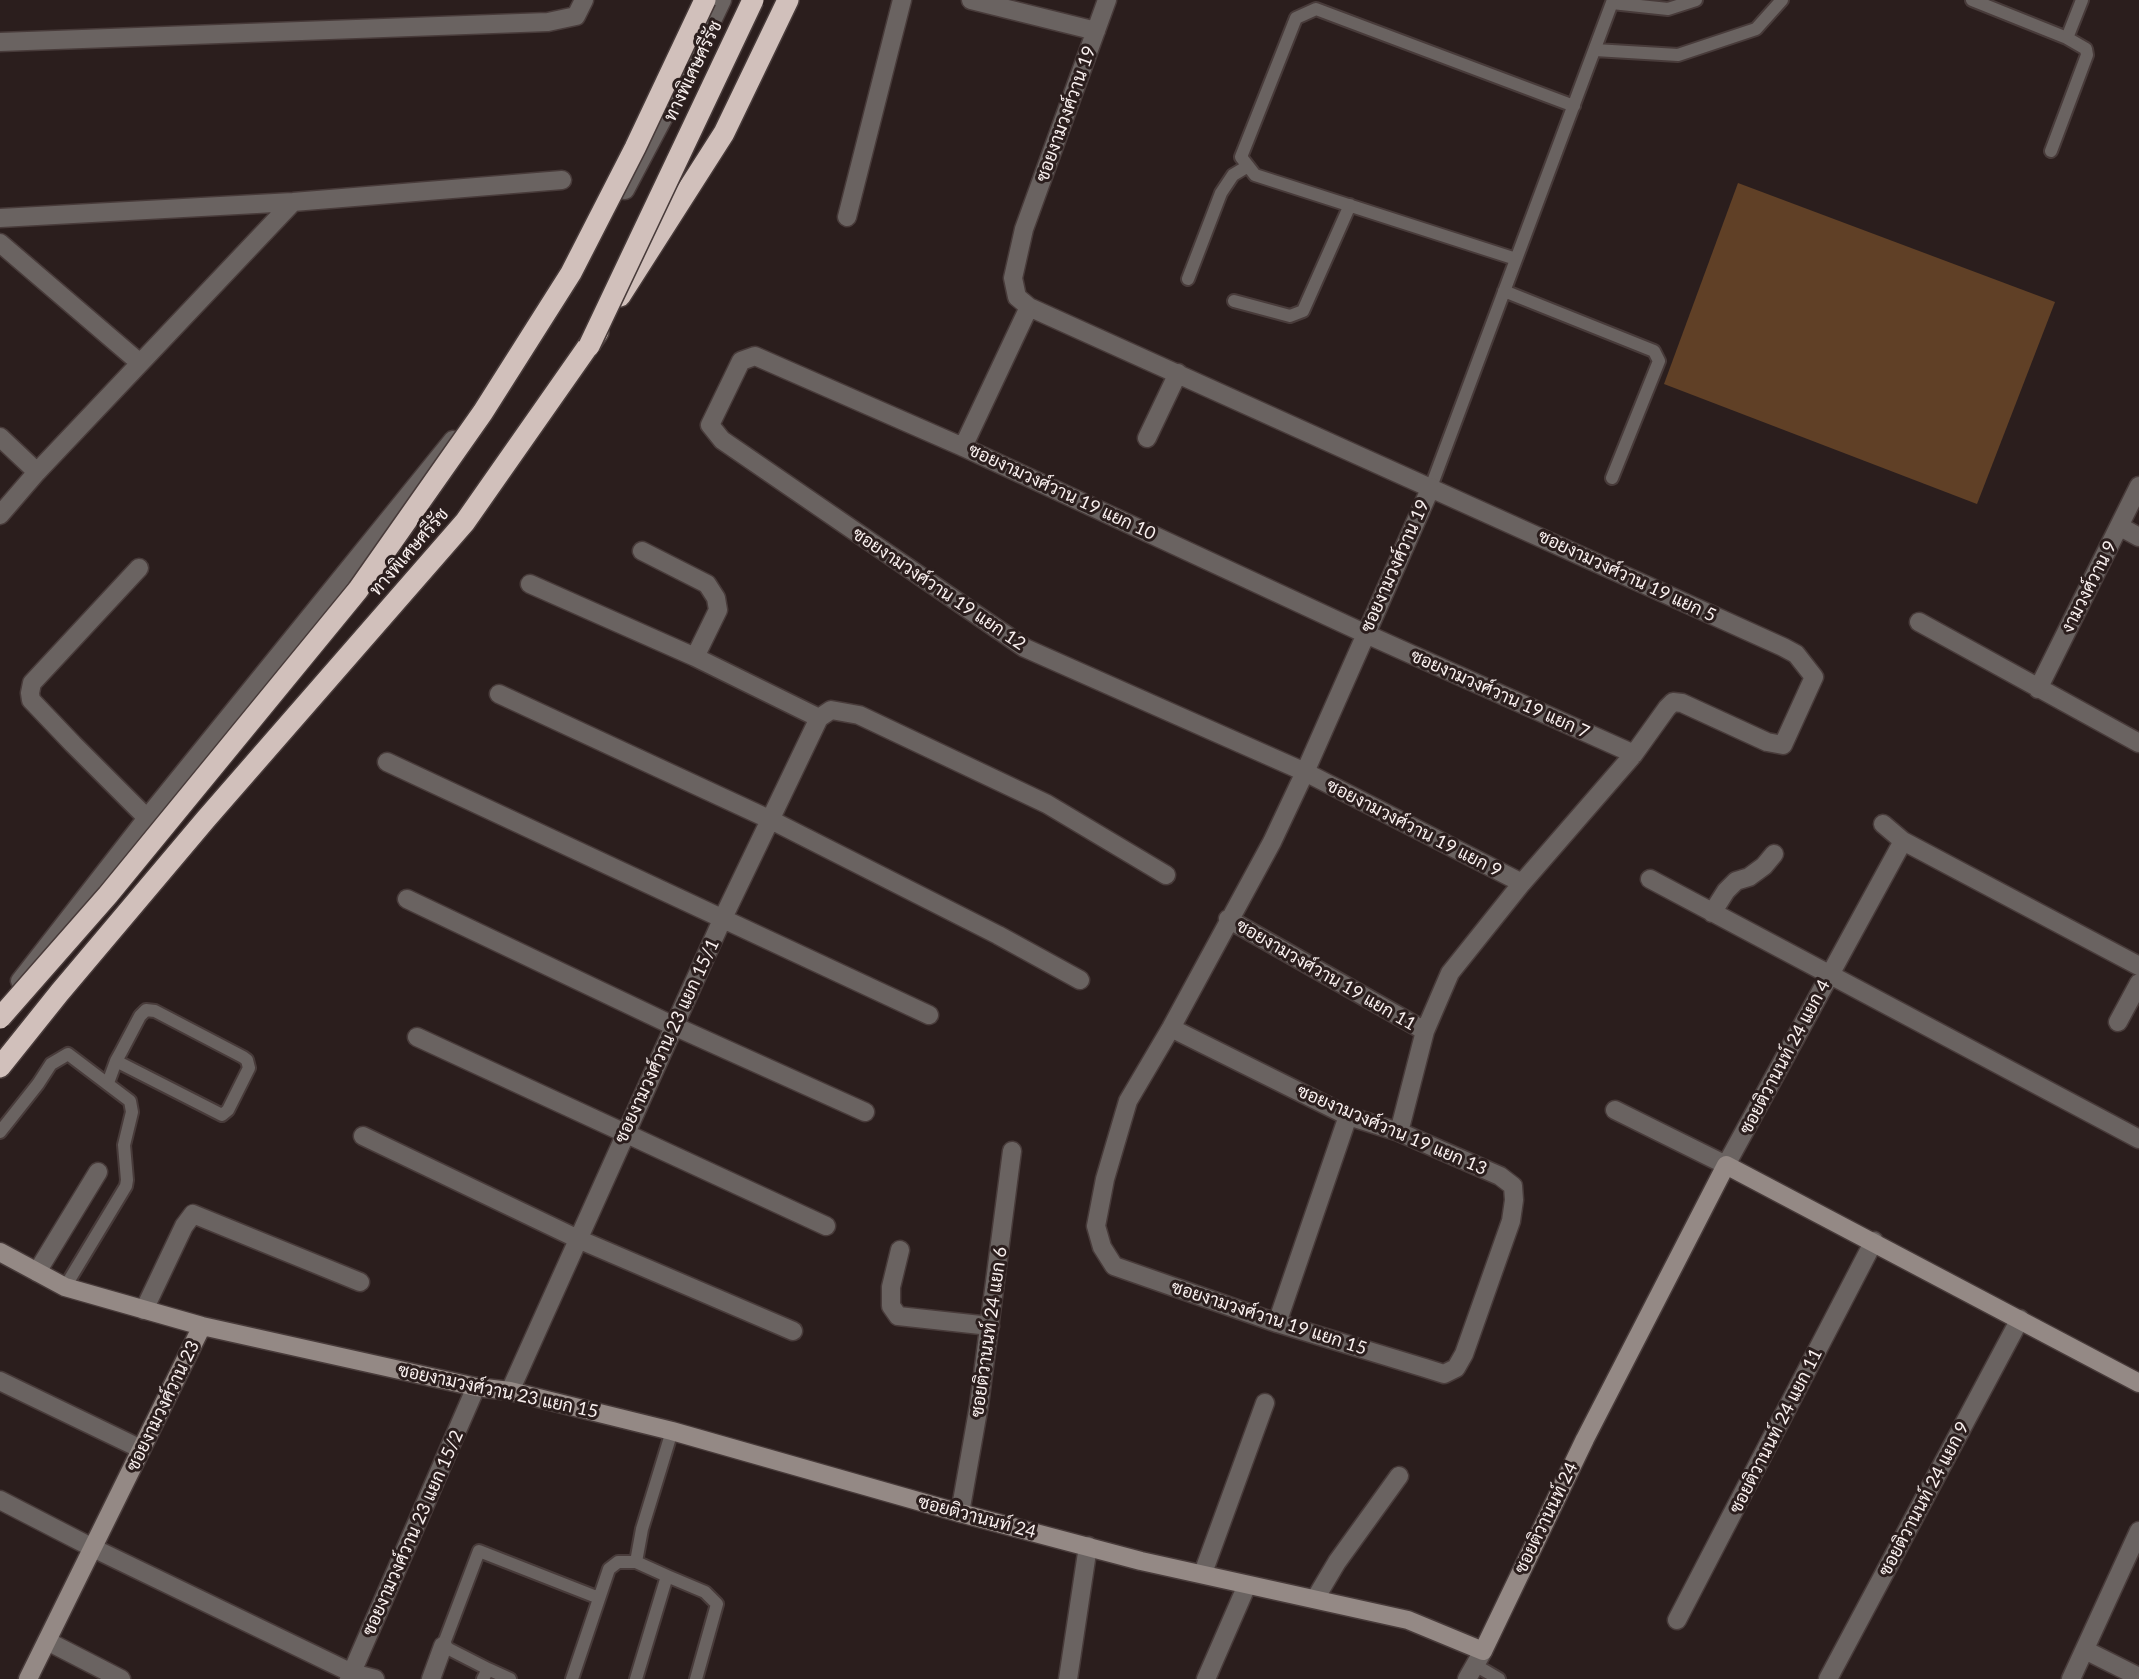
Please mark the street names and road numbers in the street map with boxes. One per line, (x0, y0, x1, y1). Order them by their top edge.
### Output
street label: ทางพิเศษศรีรัช (659, 17, 727, 125)
street label: ซอยงามวงศ์วาน 19 (1031, 43, 1101, 185)
street label: ซอยงามวงศ์วาน 19 แยก 10 (965, 439, 1159, 545)
street label: ซอยงามวงศ์วาน 19 (1356, 496, 1434, 636)
street label: ทางพิเศษศรีรัช (365, 504, 453, 600)
street label: ซอยงามวงศ์วาน 19 แยก 12 (848, 523, 1030, 655)
street label: ซอยงามวงศ์วาน 19 แยก 5 (1535, 525, 1719, 627)
street label: งามวงศ์วาน 9 (2057, 537, 2121, 637)
street label: ซอยงามวงศ์วาน 19 แยก 7 (1407, 645, 1593, 743)
street label: ซอยงามวงศ์วาน 19 แยก 9 (1323, 774, 1505, 882)
street label: ซอยงามวงศ์วาน 19 แยก 11 (1232, 915, 1420, 1035)
street label: ซอยงามวงศ์วาน 23 แยก 15/1 (610, 935, 724, 1147)
street label: ซอยติวานนท์ 24 แยก 4 (1735, 976, 1835, 1138)
street label: ซอยงามวงศ์วาน 19 แยก 13 (1294, 1080, 1490, 1180)
street label: ซอยติวานนท์ 24 แยก 6 (966, 1245, 1012, 1419)
street label: ซอยงามวงศ์วาน 19 แยก 15 (1169, 1276, 1369, 1360)
street label: ซอยงามวงศ์วาน 23 (122, 1337, 204, 1475)
street label: ซอยติวานนท์ 24 แยก 11 (1725, 1345, 1827, 1517)
street label: ซอยงามวงศ์วาน 23 แยก 15 (396, 1359, 600, 1423)
street label: ซอยติวานนท์ 24 แยก 9 (1874, 1418, 1974, 1580)
street label: ซอยงามวงศ์วาน 23 แยก 15/2 (358, 1427, 468, 1639)
street label: ซอยติวานนท์ 24 (1510, 1459, 1582, 1577)
street label: ซอยติวานนท์ 24 (916, 1491, 1038, 1543)

